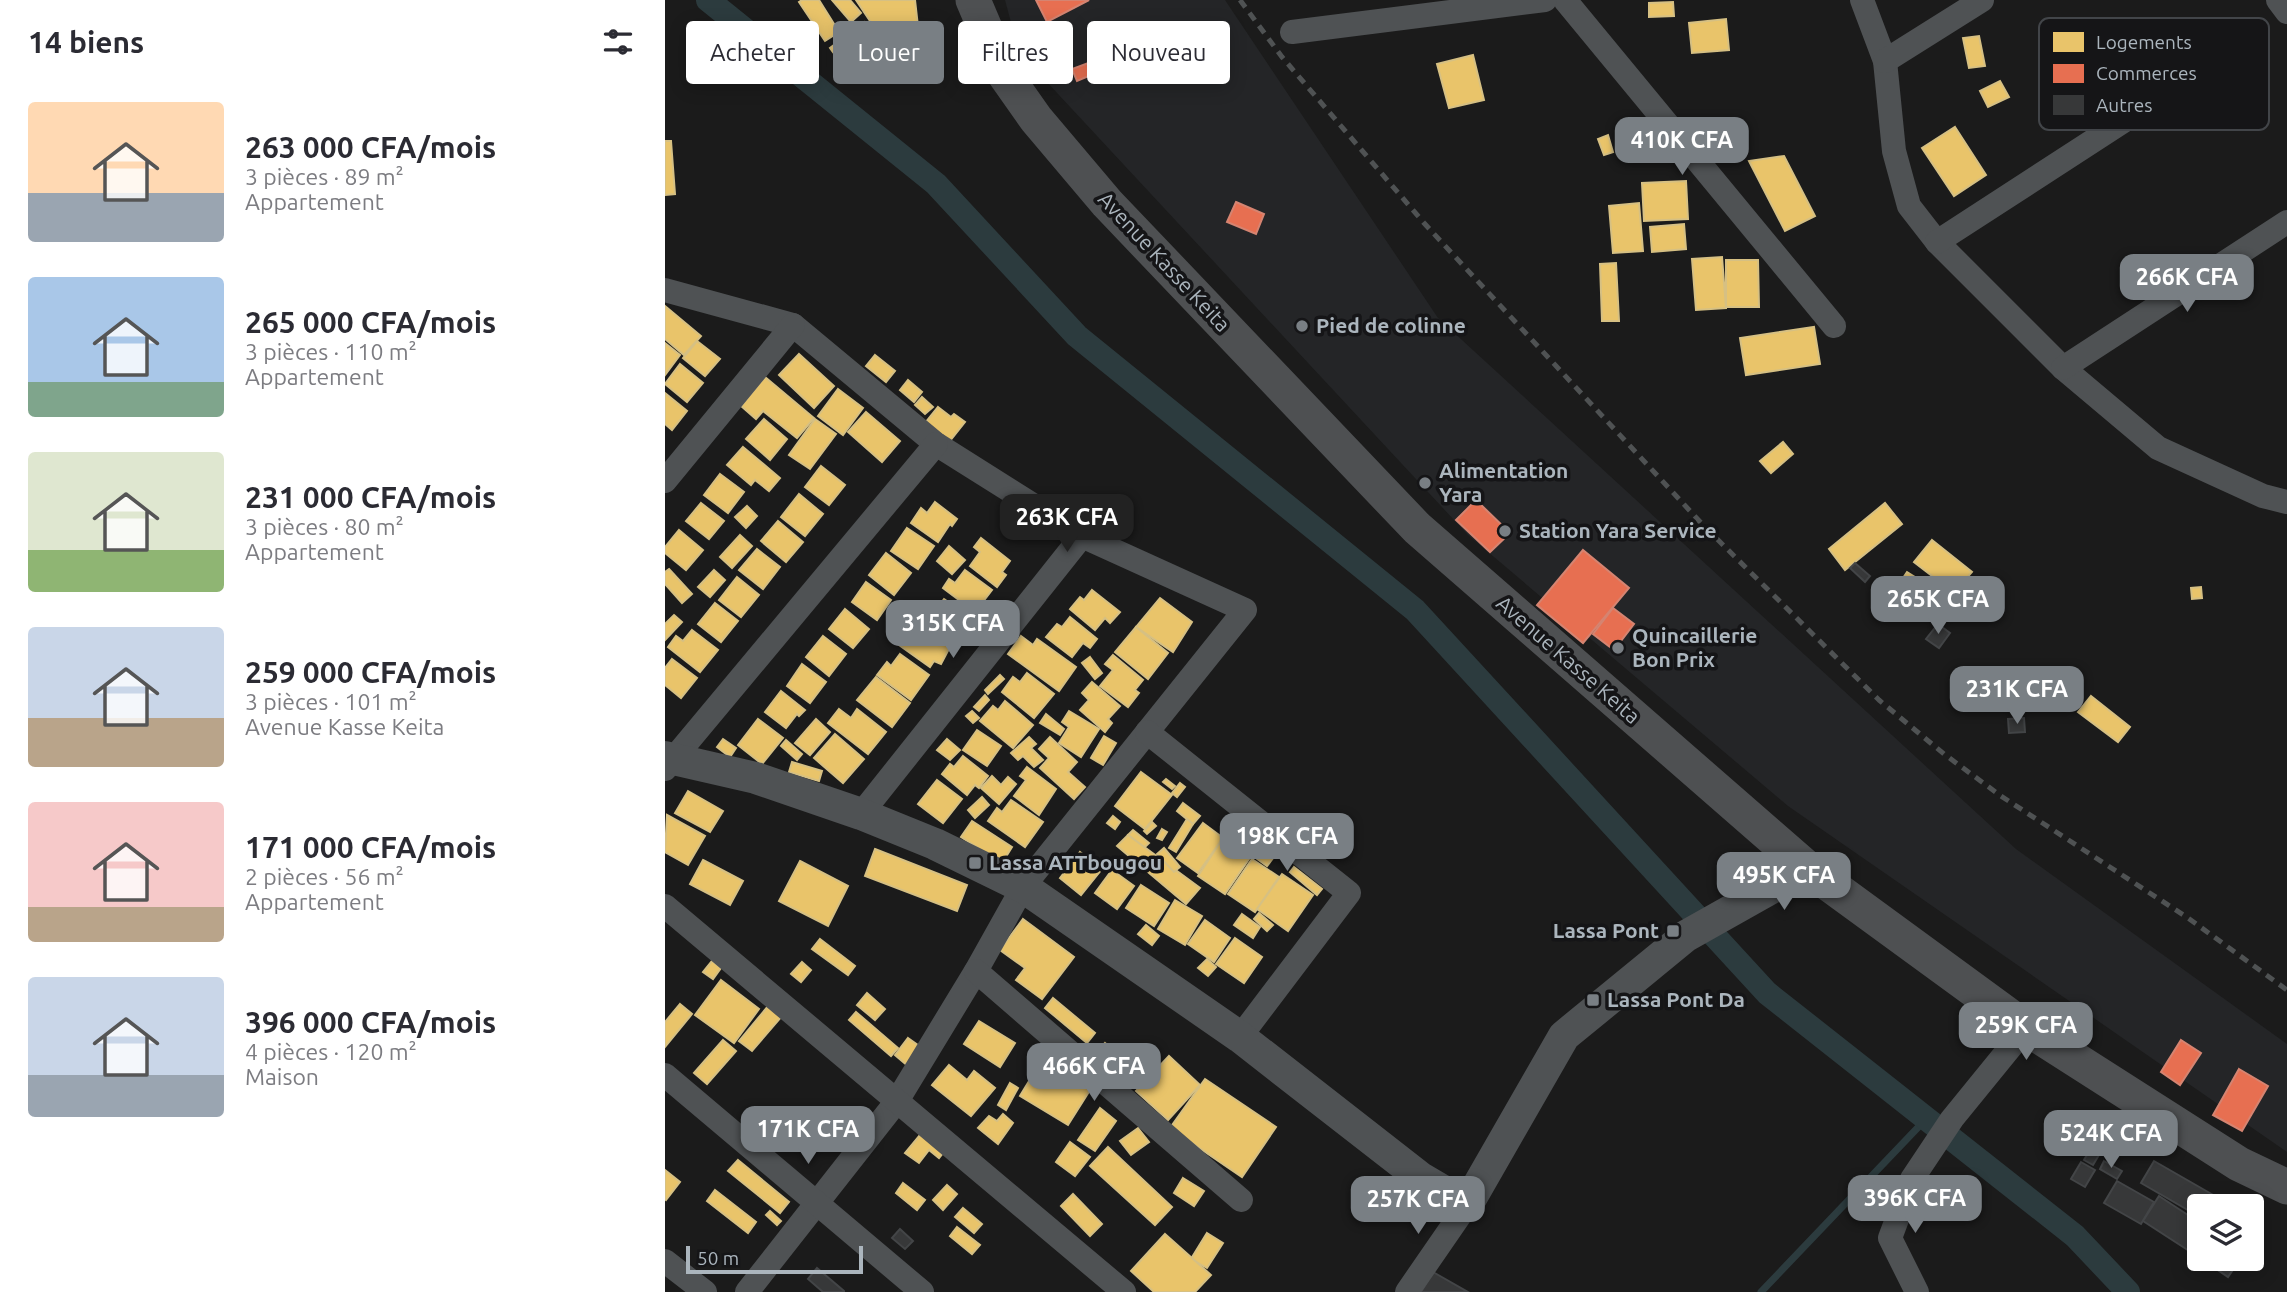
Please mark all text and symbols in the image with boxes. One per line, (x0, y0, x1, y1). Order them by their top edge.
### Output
legend (2039, 18, 2269, 130)
chip: Acheter (686, 21, 819, 84)
chip: Louer (833, 21, 944, 84)
chip: Filtres (958, 21, 1073, 84)
chip: Nouveau (1087, 21, 1230, 84)
icon: filters (599, 23, 637, 61)
text: 14 biens (28, 25, 144, 59)
text: Logements (2096, 31, 2192, 53)
text: Commerces (2096, 62, 2197, 84)
text: Autres (2096, 94, 2153, 116)
pin: 410K CFA (1610, 118, 1754, 177)
text: 410K CFA (1631, 127, 1733, 152)
icon: home (84, 130, 168, 214)
text: 263 000 CFA/mois (245, 130, 496, 164)
text: 3 pièces · 89 m² (245, 164, 404, 189)
street label: Avenue Kasse Keita (1094, 187, 1236, 336)
text: Appartement (245, 189, 384, 214)
pin: 266K CFA (2115, 254, 2259, 314)
text: 266K CFA (2136, 264, 2238, 289)
icon: home (84, 305, 168, 389)
text: 265 000 CFA/mois (245, 305, 496, 339)
place label: Pied de colinne (1316, 313, 1466, 337)
marker: Pied de colinne (1294, 318, 1310, 334)
text: 3 pièces · 110 m² (245, 339, 417, 364)
text: Appartement (245, 364, 384, 389)
place label: Alimentation Yara (1439, 458, 1568, 506)
marker: Alimentation Yara (1417, 475, 1433, 491)
icon: home (84, 480, 168, 564)
text: 231 000 CFA/mois (245, 480, 496, 514)
pin: 263K CFA (995, 494, 1139, 554)
text: 263K CFA (1016, 504, 1118, 529)
text: 3 pièces · 80 m² (245, 514, 404, 539)
place label: Station Yara Service (1519, 518, 1717, 542)
marker: Station Yara Service (1497, 523, 1513, 539)
text: Appartement (245, 539, 384, 564)
pin: 265K CFA (1866, 576, 2010, 636)
text: 265K CFA (1887, 586, 1989, 611)
street label: Avenue Kasse Keita (1492, 590, 1645, 728)
pin: 315K CFA (881, 600, 1025, 660)
text: 315K CFA (902, 610, 1004, 635)
place label: Quincaillerie Bon Prix (1632, 623, 1757, 671)
marker: Quincaillerie Bon Prix (1610, 640, 1626, 656)
icon: home (84, 655, 168, 739)
text: 259 000 CFA/mois (245, 655, 496, 689)
pin: 231K CFA (1945, 666, 2089, 726)
text: 231K CFA (1966, 676, 2068, 701)
text: 3 pièces · 101 m² (245, 689, 417, 714)
text: Avenue Kasse Keita (245, 714, 444, 739)
pin: 198K CFA (1215, 814, 1359, 873)
text: 198K CFA (1236, 823, 1338, 848)
icon: home (84, 830, 168, 914)
text: 171 000 CFA/mois (245, 830, 496, 864)
place label: Lassa ATTbougou (989, 850, 1162, 874)
pin: 495K CFA (1712, 852, 1856, 912)
marker: Lassa ATTbougou (967, 855, 983, 871)
text: 495K CFA (1733, 862, 1835, 887)
text: 2 pièces · 56 m² (245, 864, 404, 889)
text: Appartement (245, 889, 384, 914)
place label: Lassa Pont (1553, 918, 1659, 942)
marker: Lassa Pont (1665, 923, 1681, 939)
place label: Lassa Pont Da (1607, 987, 1745, 1011)
marker: Lassa Pont Da (1585, 992, 1601, 1008)
pin: 259K CFA (1954, 1002, 2098, 1062)
icon: home (84, 1005, 168, 1089)
text: 396 000 CFA/mois (245, 1005, 496, 1039)
text: 259K CFA (1975, 1012, 2077, 1037)
text: 4 pièces · 120 m² (245, 1039, 417, 1064)
pin: 466K CFA (1022, 1044, 1166, 1103)
text: 466K CFA (1043, 1053, 1145, 1078)
text: Maison (245, 1064, 319, 1089)
pin: 171K CFA (736, 1106, 880, 1166)
pin: 524K CFA (2039, 1110, 2183, 1170)
text: 171K CFA (757, 1116, 859, 1141)
text: 524K CFA (2060, 1120, 2162, 1145)
pin: 257K CFA (1346, 1176, 1490, 1236)
pin: 396K CFA (1843, 1176, 1987, 1235)
text: 396K CFA (1864, 1185, 1966, 1210)
text: 257K CFA (1367, 1186, 1469, 1211)
map controls (2187, 1194, 2264, 1271)
button: layers (2187, 1194, 2264, 1271)
scale bar (686, 1243, 863, 1275)
text: 50 m (697, 1247, 739, 1269)

